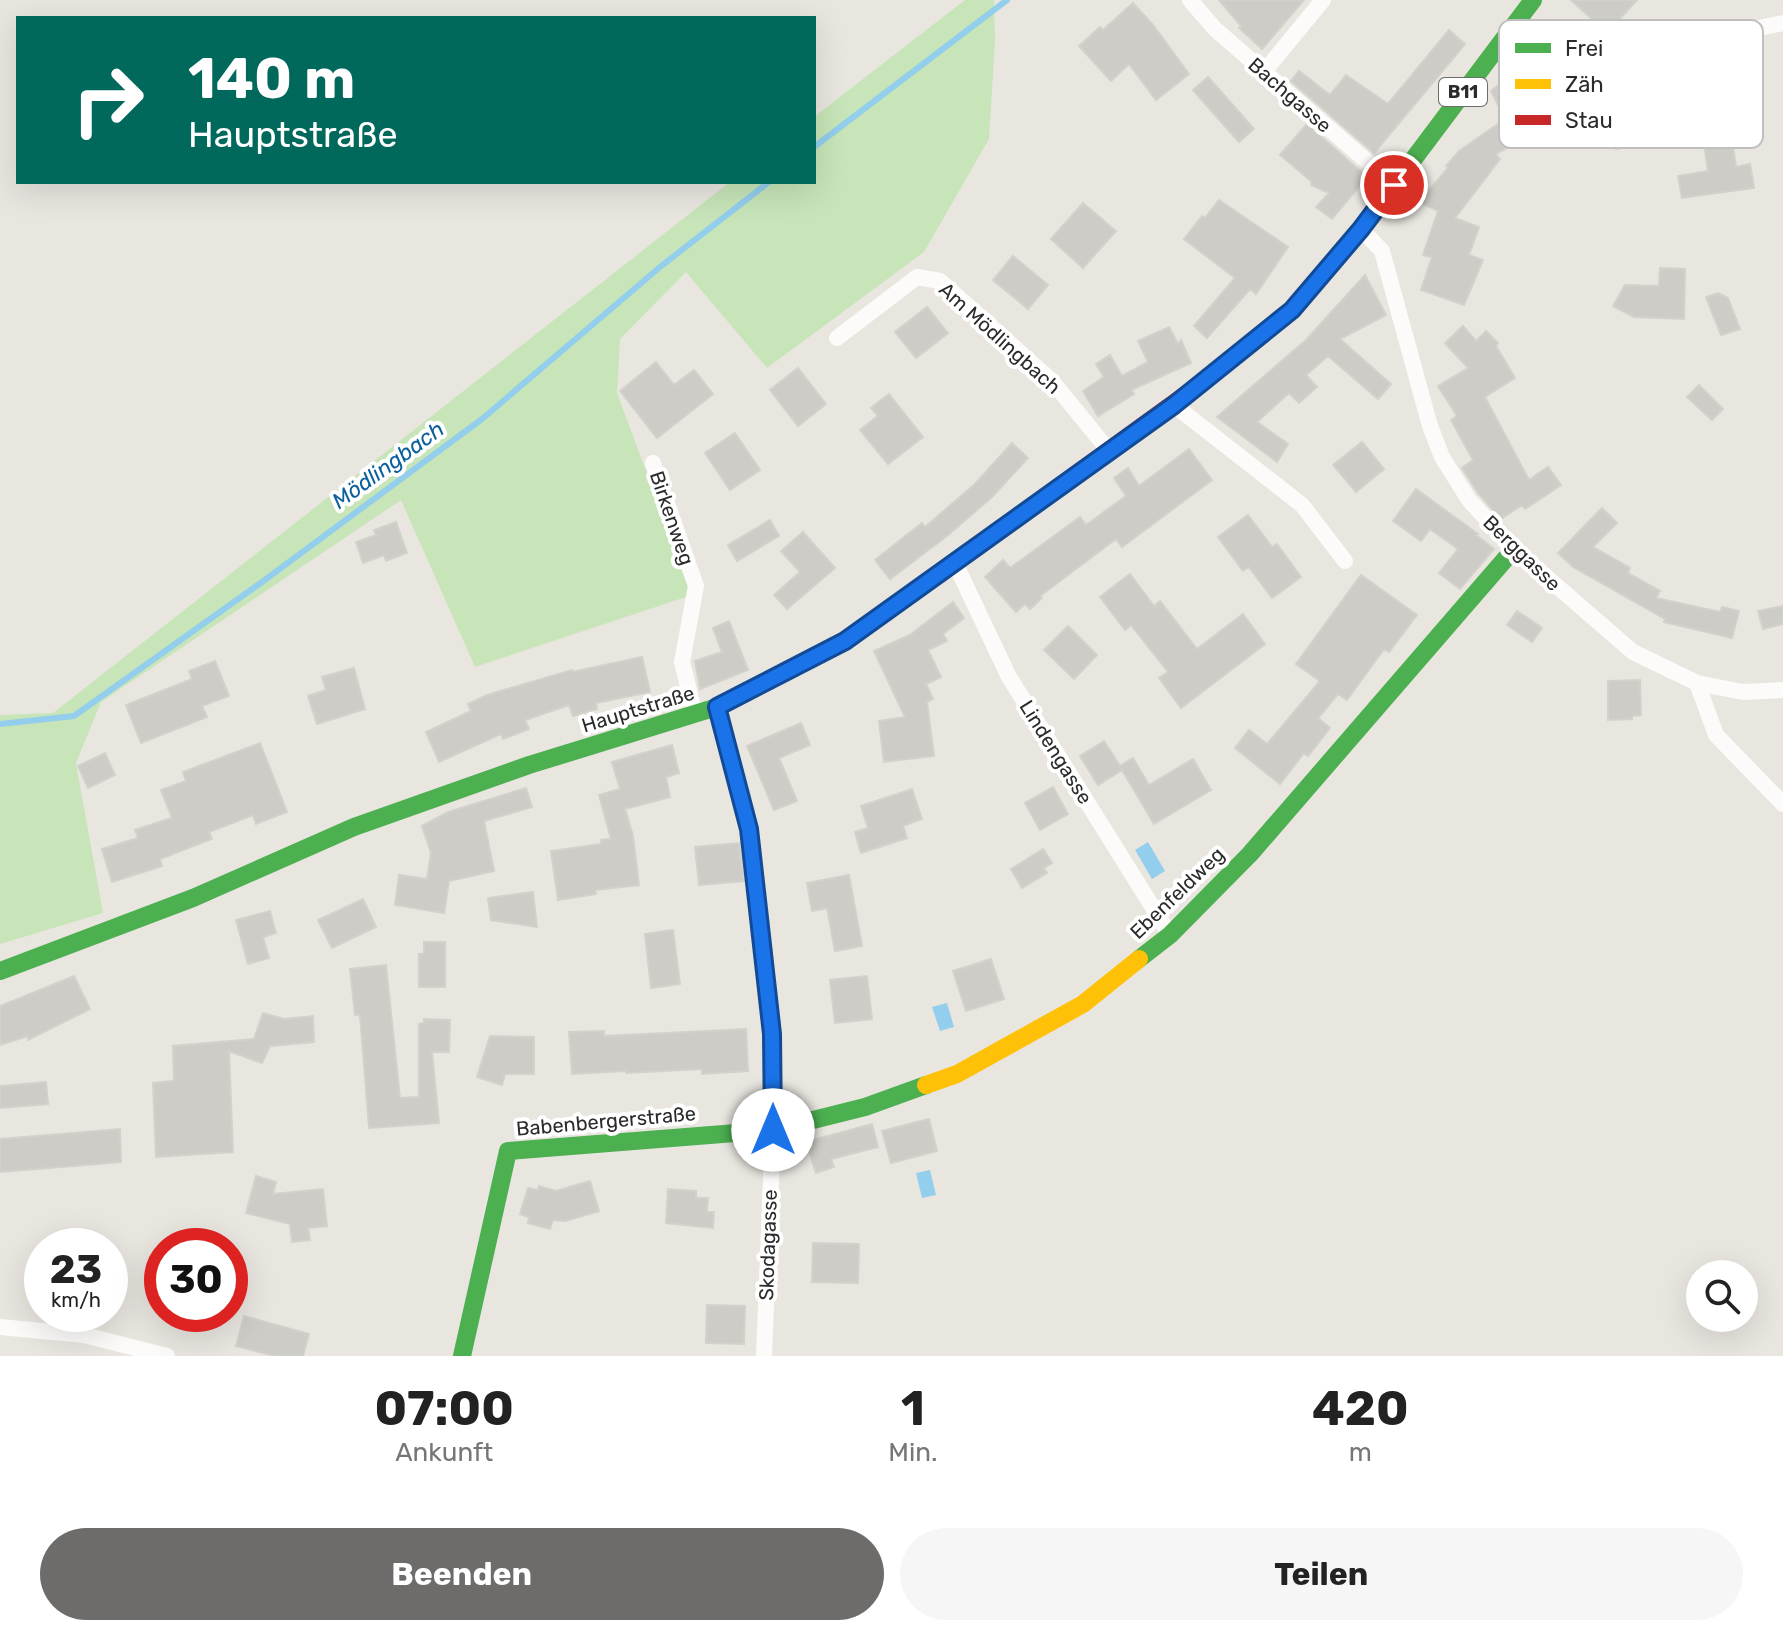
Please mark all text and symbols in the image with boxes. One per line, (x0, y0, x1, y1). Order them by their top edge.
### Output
legend (1499, 20, 1763, 148)
text: Frei (1565, 35, 1603, 62)
text: 140 m (188, 46, 355, 112)
icon: right (56, 48, 160, 152)
street label: Bachgasse (1244, 52, 1336, 138)
text: Zäh (1565, 71, 1604, 98)
road number: B11 (1439, 78, 1487, 106)
text: Stau (1565, 107, 1613, 134)
text: Hauptstraße (188, 113, 398, 156)
pin (1360, 151, 1428, 219)
icon: arrive (1372, 163, 1416, 207)
street label: Am Mödlingbach (934, 277, 1066, 399)
water label: Mödlingbach (327, 415, 449, 515)
street label: Birkenweg (645, 468, 699, 568)
street label: Berggasse (1478, 510, 1566, 596)
street label: Hauptstraße (579, 681, 697, 737)
street label: Lindengasse (1015, 696, 1097, 808)
street label: Ebenfeldweg (1125, 842, 1229, 944)
position arrow (731, 1088, 815, 1172)
street label: Babenbergerstraße (515, 1101, 697, 1141)
street label: Skodagasse (754, 1189, 782, 1301)
speed limit sign: 30 (144, 1228, 248, 1332)
text: 23 (50, 1246, 102, 1293)
map controls (1686, 1260, 1758, 1332)
button: search (1686, 1260, 1758, 1332)
text: km/h (51, 1288, 101, 1312)
text: 07:00 (374, 1380, 514, 1437)
text: 1 (901, 1380, 925, 1437)
text: 420 (1312, 1380, 1409, 1437)
text: Ankunft (395, 1437, 493, 1468)
text: Min. (888, 1437, 938, 1468)
text: m (1349, 1437, 1372, 1468)
button: Beenden (40, 1528, 884, 1620)
button: Teilen (900, 1528, 1743, 1620)

